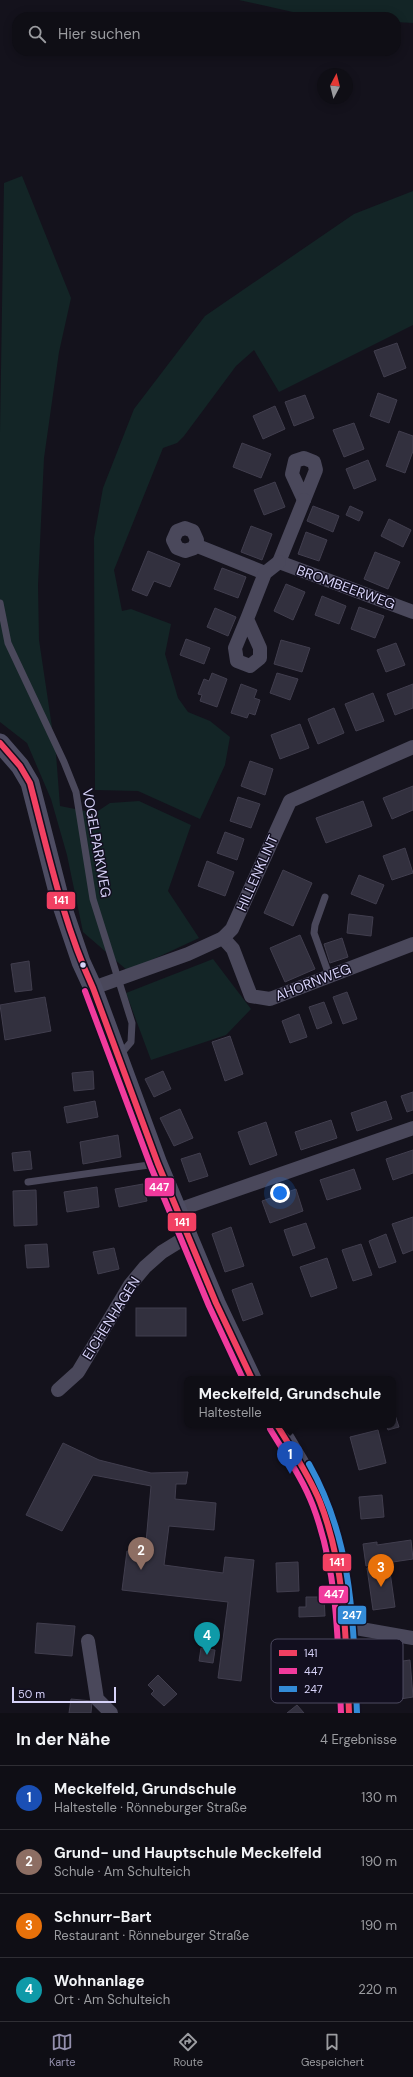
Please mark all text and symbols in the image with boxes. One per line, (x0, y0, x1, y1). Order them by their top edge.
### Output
search box (12, 12, 401, 56)
icon: search (26, 23, 48, 45)
text: Hier suchen (58, 24, 140, 44)
north arrow (317, 68, 353, 104)
street label: BROMBEERWEG (294, 561, 398, 613)
street label: VOGELPARKWEG (79, 787, 115, 899)
street label: HILLENKLINT (232, 832, 282, 914)
line badge: 141 (46, 891, 76, 910)
text: 141 (53, 893, 69, 907)
street label: AHORNWEG (273, 959, 353, 1005)
unlabelled marker (78, 960, 88, 970)
line badge: 447 (144, 1177, 175, 1197)
text: 447 (149, 1180, 169, 1194)
your location (270, 1183, 290, 1203)
line badge: 141 (167, 1212, 197, 1232)
text: 141 (174, 1215, 190, 1229)
street label: EICHENHAGEN (78, 1273, 144, 1363)
popup (184, 1376, 396, 1428)
text: Meckelfeld, Grundschule (199, 1384, 381, 1404)
text: Haltestelle (199, 1404, 262, 1421)
pin: 1 (277, 1441, 303, 1474)
pin: 2 (128, 1537, 154, 1570)
line badge: 141 (322, 1553, 352, 1572)
pin: 3 (368, 1554, 394, 1587)
text: 141 (329, 1555, 345, 1569)
line badge: 447 (318, 1585, 349, 1604)
text: 447 (324, 1587, 344, 1601)
line badge: 247 (337, 1605, 367, 1625)
text: 247 (342, 1608, 362, 1622)
pin: 4 (194, 1622, 220, 1655)
legend (271, 1639, 403, 1703)
text: 141 (304, 1646, 318, 1660)
text: 447 (304, 1664, 323, 1678)
text: 247 (304, 1682, 323, 1696)
scale bar (12, 1685, 116, 1704)
text: 50 m (18, 1687, 45, 1701)
text: In der Nähe (16, 1728, 111, 1750)
text: 4 Ergebnisse (320, 1731, 397, 1748)
text: Meckelfeld, Grundschule (54, 1779, 237, 1799)
text: 1 (27, 1789, 31, 1806)
text: 130 m (361, 1789, 397, 1806)
text: Haltestelle · Rönneburger Straße (54, 1799, 247, 1816)
text: Grund- und Hauptschule Meckelfeld (54, 1843, 322, 1863)
text: 2 (25, 1853, 33, 1870)
text: 190 m (361, 1853, 397, 1870)
text: Schule · Am Schulteich (54, 1863, 190, 1880)
text: Schnurr-Bart (54, 1907, 152, 1927)
text: 3 (25, 1917, 33, 1934)
text: 190 m (361, 1917, 397, 1934)
text: Restaurant · Rönneburger Straße (54, 1927, 249, 1944)
text: Wohnanlage (54, 1971, 145, 1991)
text: 4 (25, 1981, 33, 1998)
text: 220 m (358, 1981, 397, 1998)
text: Ort · Am Schulteich (54, 1991, 170, 2008)
tab: Karte (49, 2031, 76, 2069)
tab: Route (174, 2031, 203, 2069)
tab: Gespeichert (301, 2031, 364, 2069)

